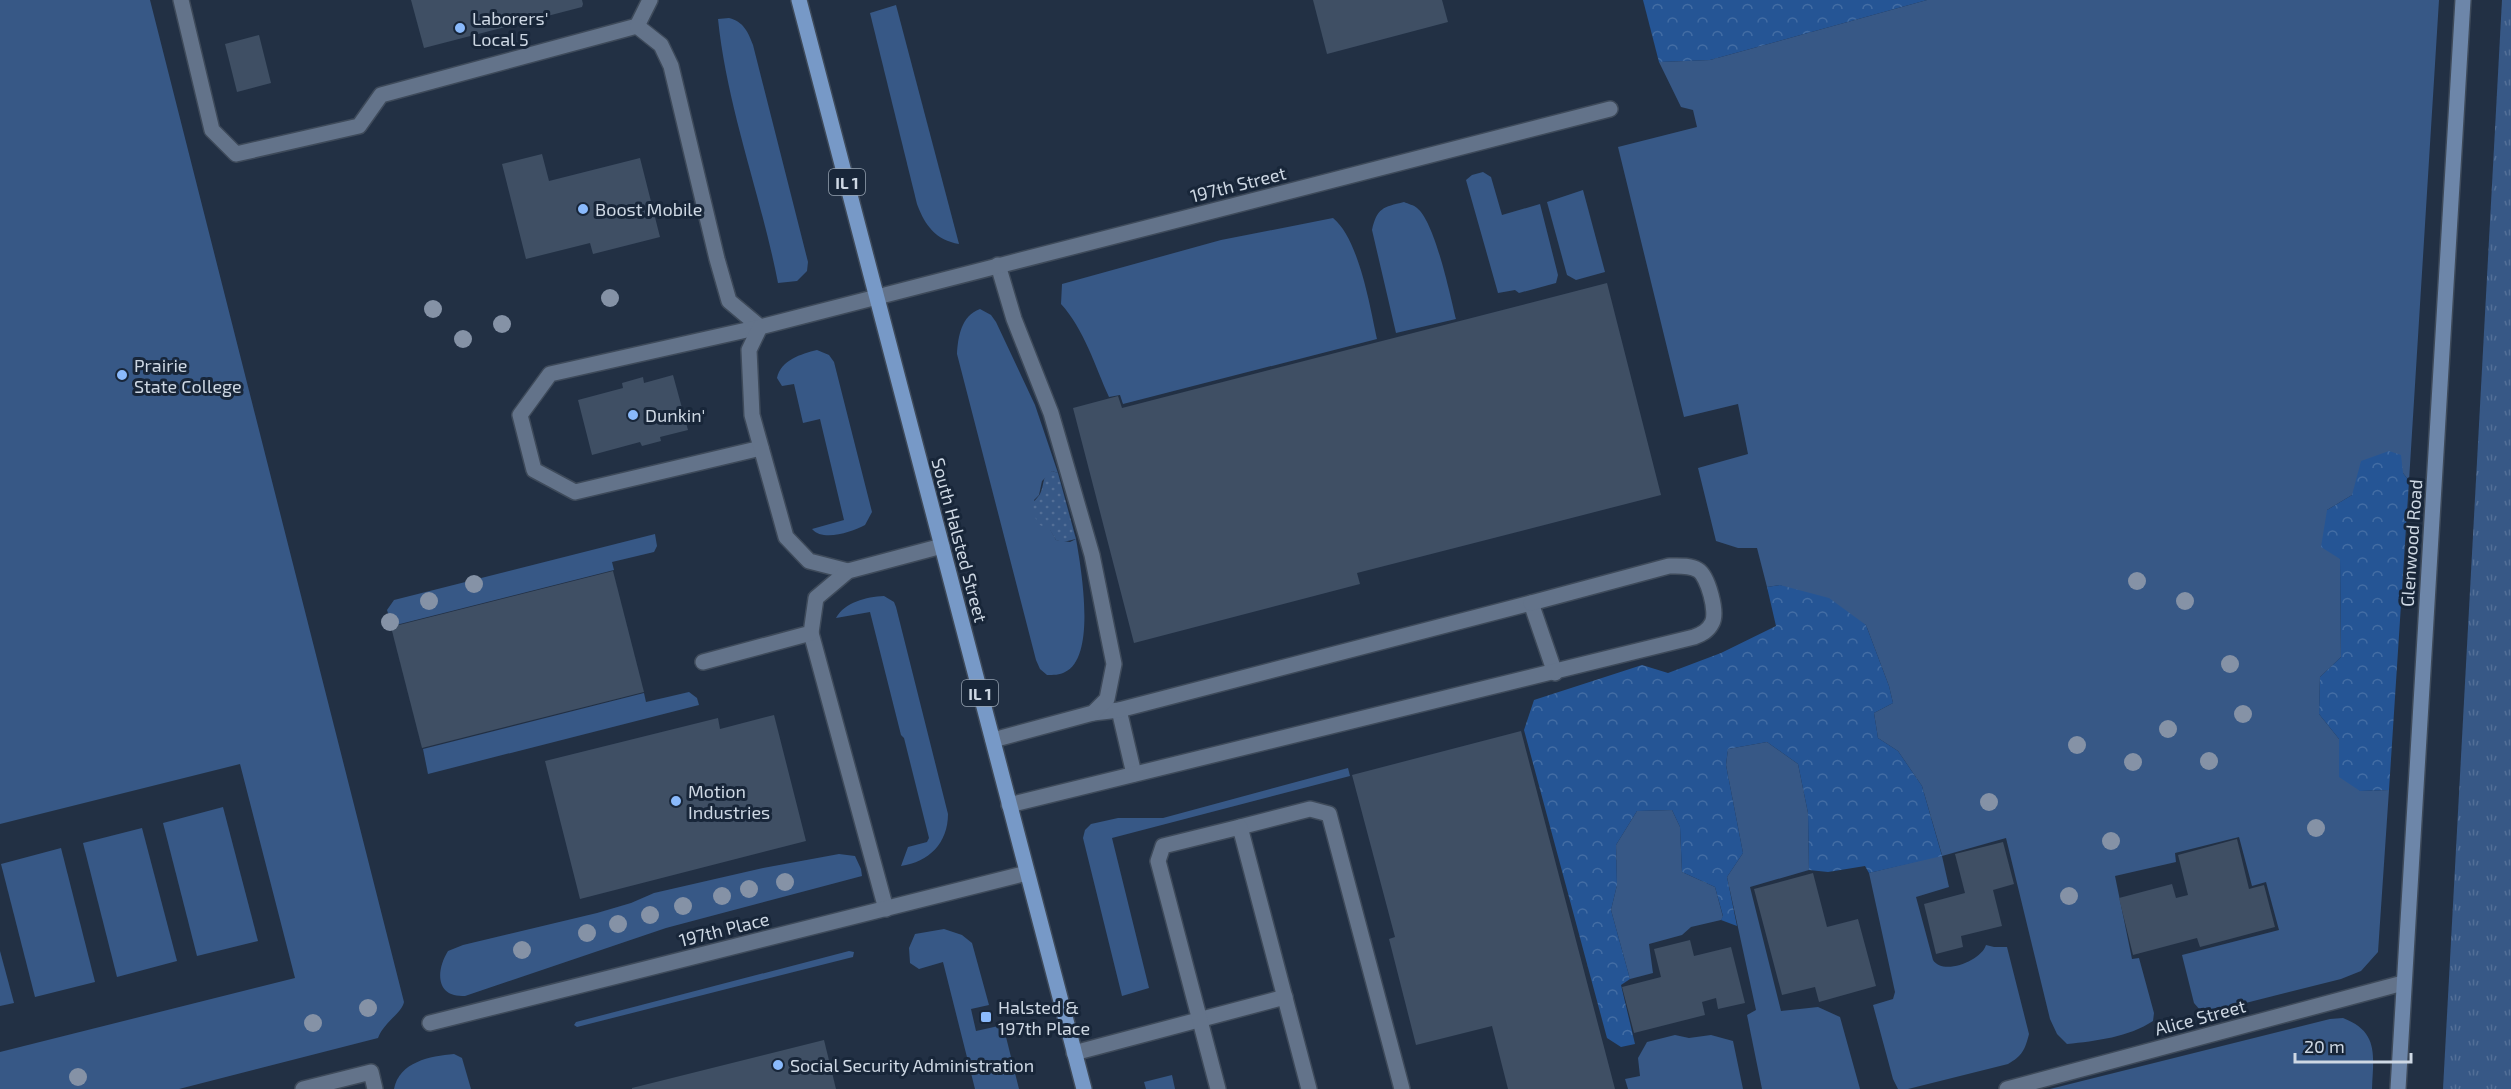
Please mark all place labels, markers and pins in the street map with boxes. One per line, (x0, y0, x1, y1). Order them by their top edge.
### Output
place label: Laborers' Local 5 (472, 7, 548, 50)
marker: Laborers' Local 5 (453, 21, 467, 35)
place label: Boost Mobile (595, 198, 702, 220)
marker: Boost Mobile (576, 202, 590, 216)
place label: Prairie State College (134, 354, 242, 397)
marker: Prairie State College (115, 368, 129, 382)
place label: Dunkin' (645, 404, 705, 426)
marker: Dunkin' (626, 408, 640, 422)
place label: Motion Industries (688, 780, 770, 823)
marker: Motion Industries (669, 794, 683, 808)
place label: Halsted & 197th Place (998, 996, 1090, 1039)
marker: Halsted & 197th Place (979, 1010, 993, 1024)
place label: Social Security Administration (790, 1054, 1034, 1076)
marker: Social Security Administration (771, 1058, 785, 1072)

